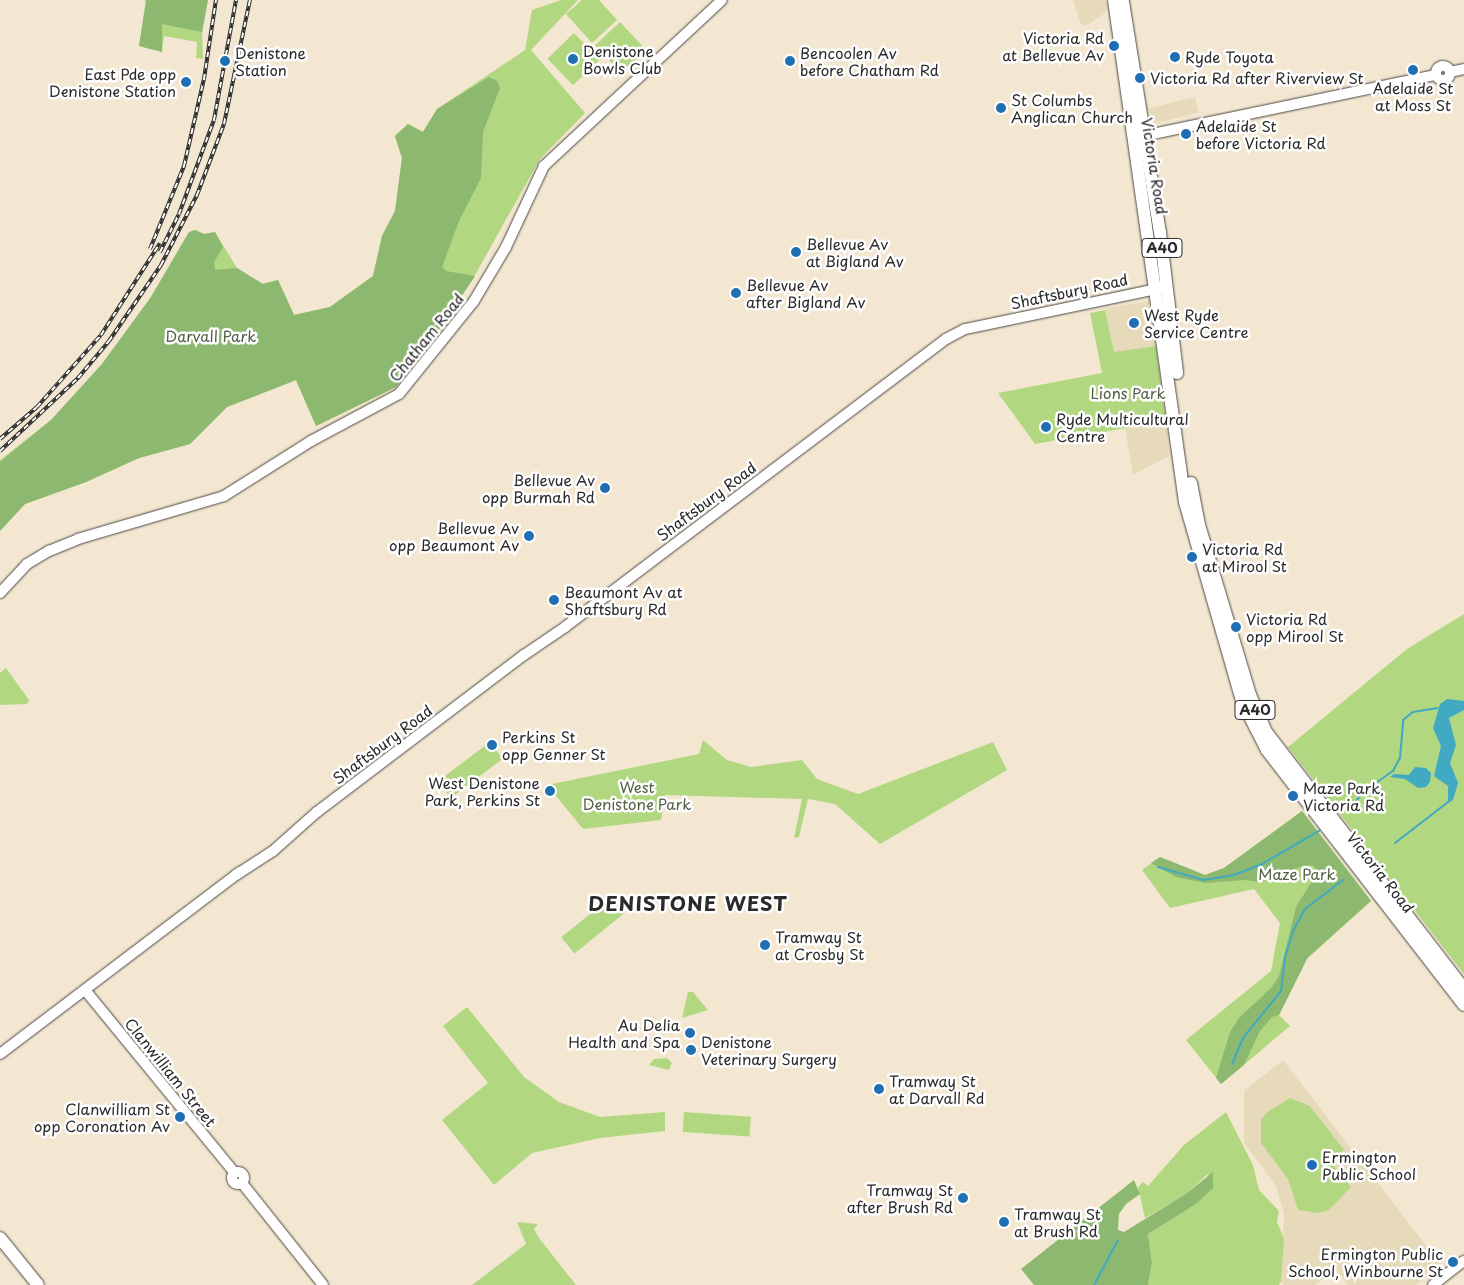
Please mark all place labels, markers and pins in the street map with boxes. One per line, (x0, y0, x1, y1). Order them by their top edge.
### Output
place label: Victoria Rd at Bellevue Av (1000, 28, 1104, 63)
marker: Victoria Rd at Bellevue Av (1108, 40, 1120, 52)
place label: Denistone Bowls Club (583, 41, 661, 76)
place label: Denistone Station (235, 43, 306, 78)
place label: Bencoolen Av before Chatham Rd (800, 43, 939, 78)
place label: Ryde Toyota (1185, 48, 1273, 66)
marker: Ryde Toyota (1169, 51, 1181, 63)
marker: Denistone Bowls Club (567, 53, 579, 65)
marker: Denistone Station (219, 55, 231, 67)
marker: Bencoolen Av before Chatham Rd (784, 55, 796, 67)
place label: East Pde opp Denistone Station (48, 64, 176, 99)
marker: Adelaide St at Moss St (1407, 64, 1419, 76)
place label: Victoria Rd after Riverview St (1150, 69, 1364, 87)
marker: Victoria Rd after Riverview St (1134, 72, 1146, 84)
marker: East Pde opp Denistone Station (180, 76, 192, 88)
place label: Adelaide St at Moss St (1373, 78, 1453, 113)
place label: St Columbs Anglican Church (1011, 90, 1132, 125)
marker: St Columbs Anglican Church (995, 102, 1007, 114)
place label: Adelaide St before Victoria Rd (1196, 116, 1326, 151)
marker: Adelaide St before Victoria Rd (1180, 128, 1192, 140)
place label: Bellevue Av at Bigland Av (806, 234, 905, 269)
marker: Bellevue Av at Bigland Av (790, 246, 802, 258)
place label: Bellevue Av after Bigland Av (746, 275, 866, 310)
marker: Bellevue Av after Bigland Av (730, 287, 742, 299)
place label: West Ryde Service Centre (1144, 305, 1249, 340)
marker: West Ryde Service Centre (1128, 317, 1140, 329)
place label: Ryde Multicultural Centre (1056, 409, 1188, 444)
marker: Ryde Multicultural Centre (1040, 421, 1052, 433)
place label: Bellevue Av opp Burmah Rd (482, 470, 595, 505)
marker: Bellevue Av opp Burmah Rd (599, 482, 611, 494)
place label: Bellevue Av opp Beaumont Av (390, 518, 519, 553)
marker: Bellevue Av opp Beaumont Av (523, 530, 535, 542)
place label: Victoria Rd at Mirool St (1202, 539, 1288, 574)
marker: Victoria Rd at Mirool St (1186, 551, 1198, 563)
place label: Beaumont Av at Shaftsbury Rd (564, 582, 682, 617)
marker: Beaumont Av at Shaftsbury Rd (548, 594, 560, 606)
place label: Victoria Rd opp Mirool St (1246, 609, 1343, 644)
marker: Victoria Rd opp Mirool St (1230, 621, 1242, 633)
place label: Perkins St opp Genner St (502, 727, 607, 762)
marker: Perkins St opp Genner St (486, 739, 498, 751)
place label: West Denistone Park, Perkins St (425, 773, 540, 808)
place label: Maze Park, Victoria Rd (1303, 778, 1384, 813)
marker: West Denistone Park, Perkins St (544, 785, 556, 797)
marker: Maze Park, Victoria Rd (1287, 790, 1299, 802)
place label: Tramway St at Crosby St (775, 927, 866, 962)
marker: Tramway St at Crosby St (759, 939, 771, 951)
place label: Au Delia Health and Spa (566, 1015, 680, 1050)
marker: Au Delia Health and Spa (684, 1027, 696, 1039)
place label: Denistone Veterinary Surgery (701, 1032, 837, 1067)
marker: Denistone Veterinary Surgery (685, 1044, 697, 1056)
place label: Tramway St at Darvall Rd (889, 1071, 986, 1106)
marker: Tramway St at Darvall Rd (873, 1083, 885, 1095)
place label: Clanwilliam St opp Coronation Av (35, 1099, 170, 1134)
marker: Clanwilliam St opp Coronation Av (174, 1111, 186, 1123)
place label: Ermington Public School (1322, 1147, 1417, 1182)
marker: Ermington Public School (1306, 1159, 1318, 1171)
place label: Tramway St after Brush Rd (847, 1180, 953, 1215)
marker: Tramway St after Brush Rd (957, 1192, 969, 1204)
place label: Tramway St at Brush Rd (1014, 1204, 1101, 1239)
marker: Tramway St at Brush Rd (998, 1216, 1010, 1228)
place label: Ermington Public School, Winbourne St (1287, 1244, 1443, 1279)
marker: Ermington Public School, Winbourne St (1447, 1256, 1459, 1268)

